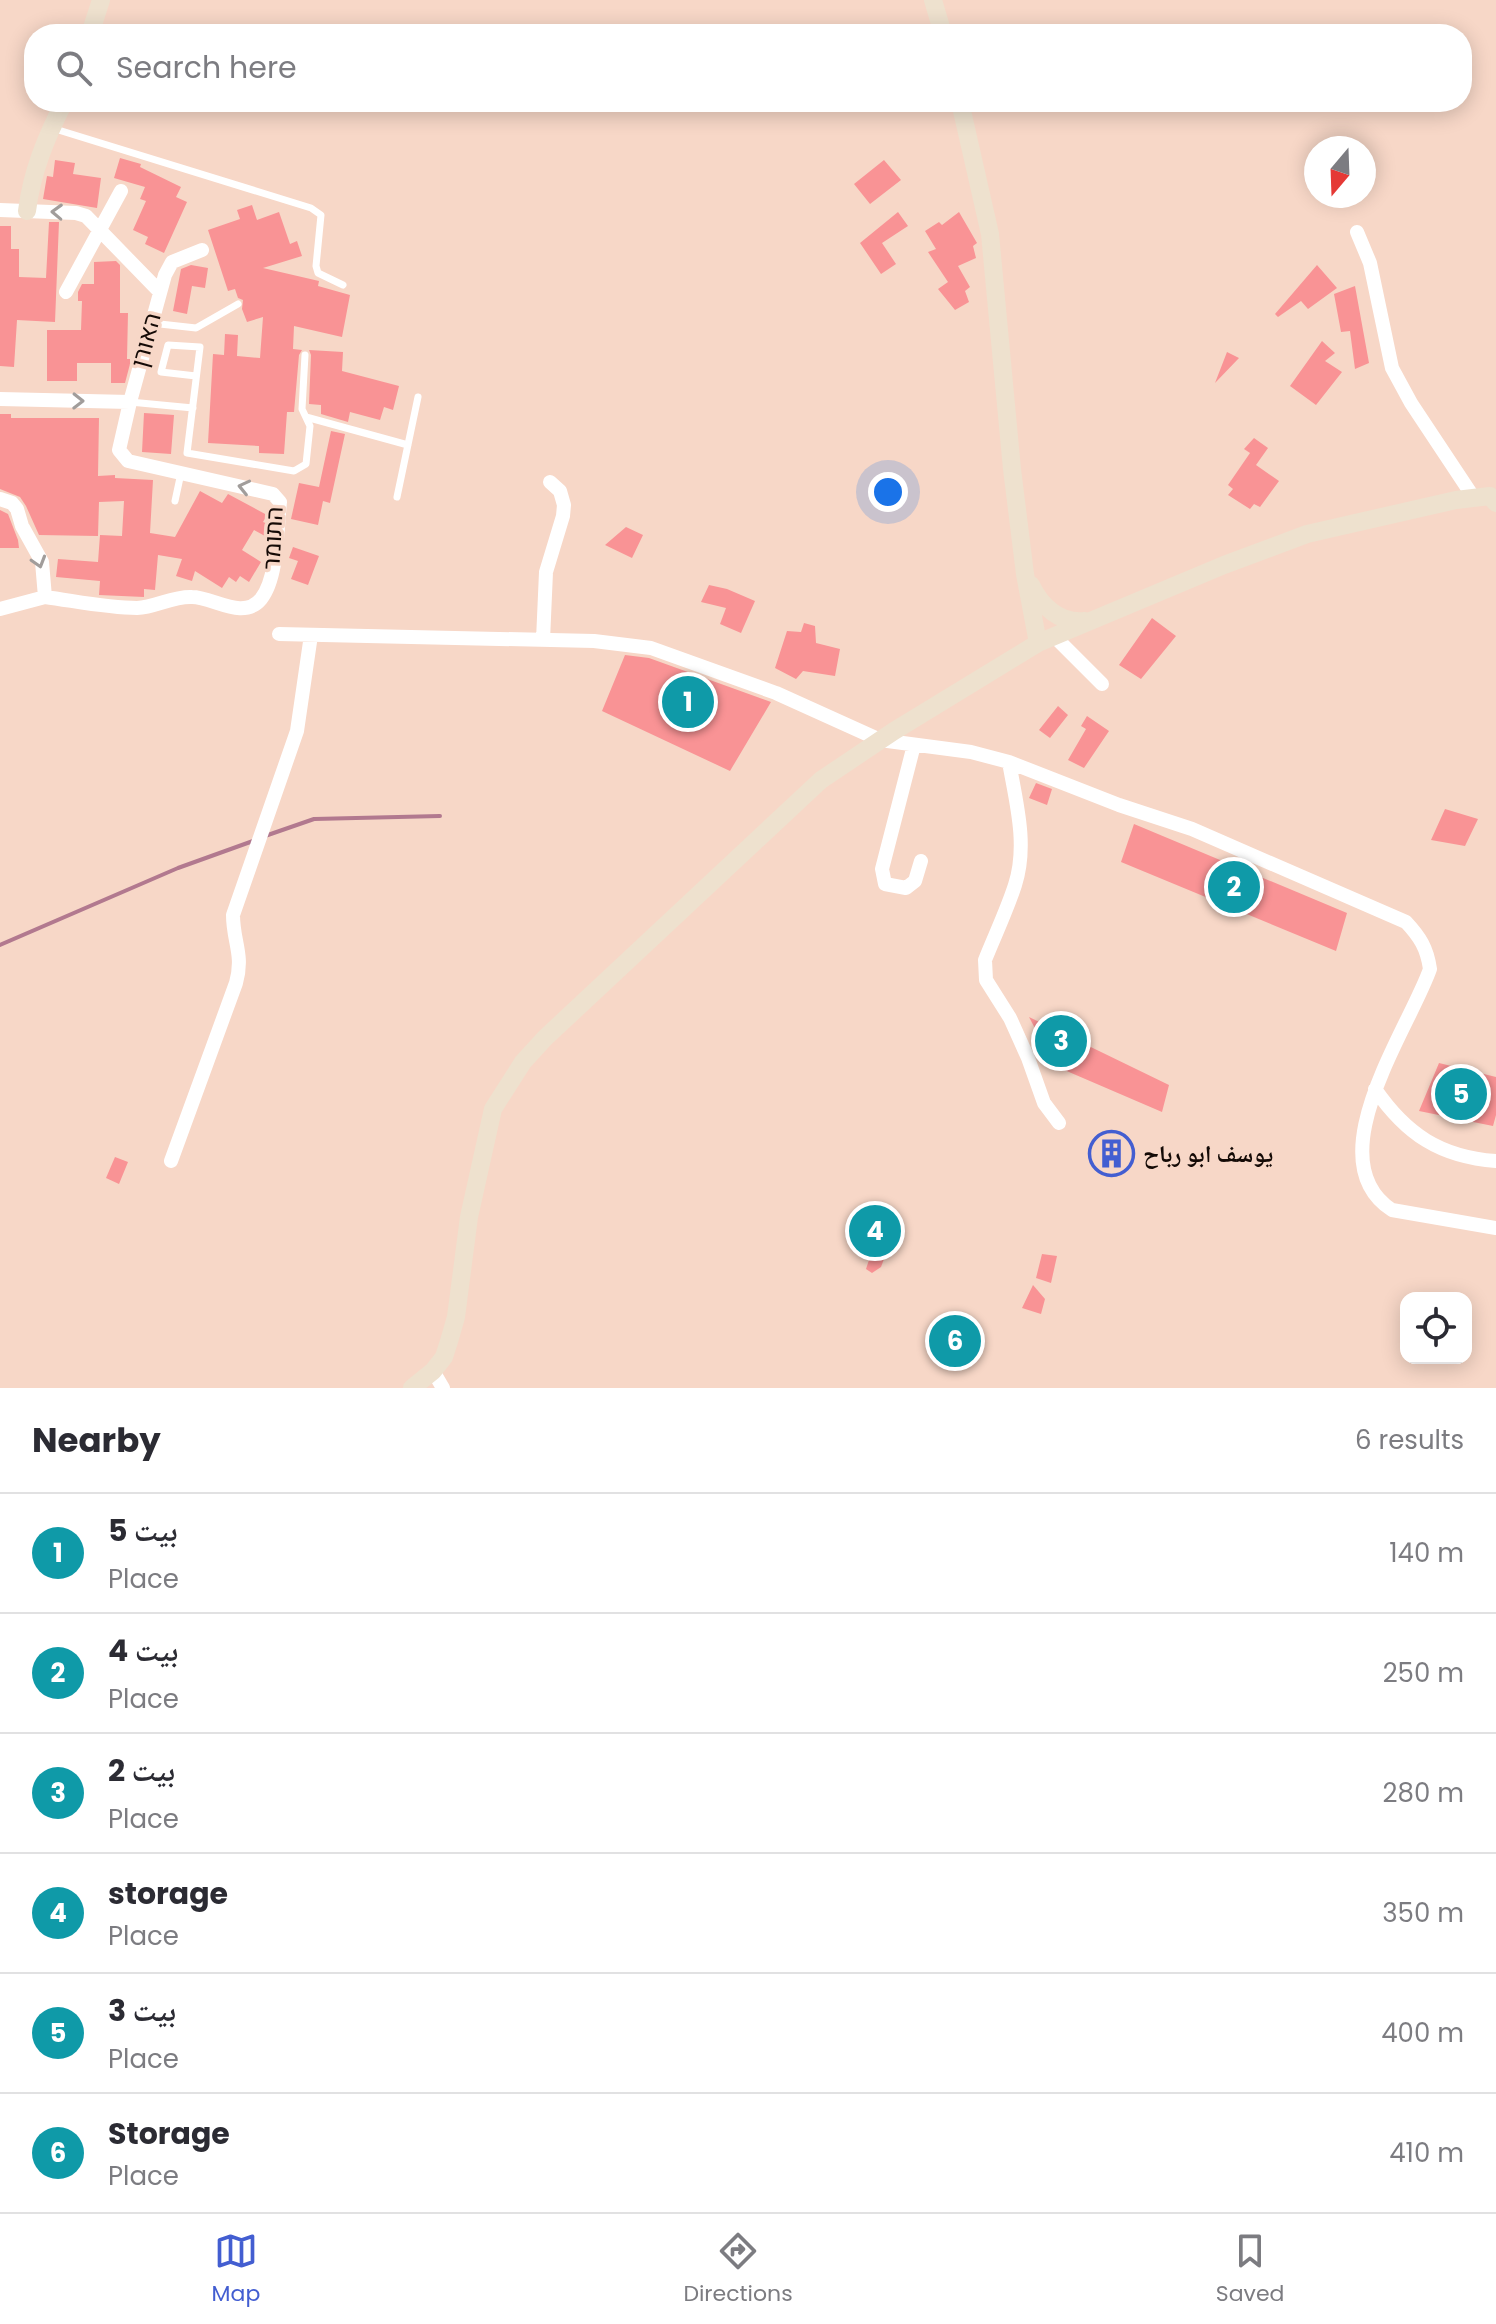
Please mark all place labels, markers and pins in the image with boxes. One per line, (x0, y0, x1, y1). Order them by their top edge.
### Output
pin: 1 (662, 672, 714, 732)
pin: 2 (1208, 857, 1260, 917)
pin: 3 (1035, 1011, 1087, 1071)
pin: 5 (1435, 1064, 1487, 1124)
building icon: يوسف ابو رباح (1088, 1130, 1136, 1178)
place label: يوسف ابو رباح (1143, 1137, 1273, 1170)
pin: 4 (849, 1201, 901, 1261)
pin: 6 (929, 1311, 981, 1371)

